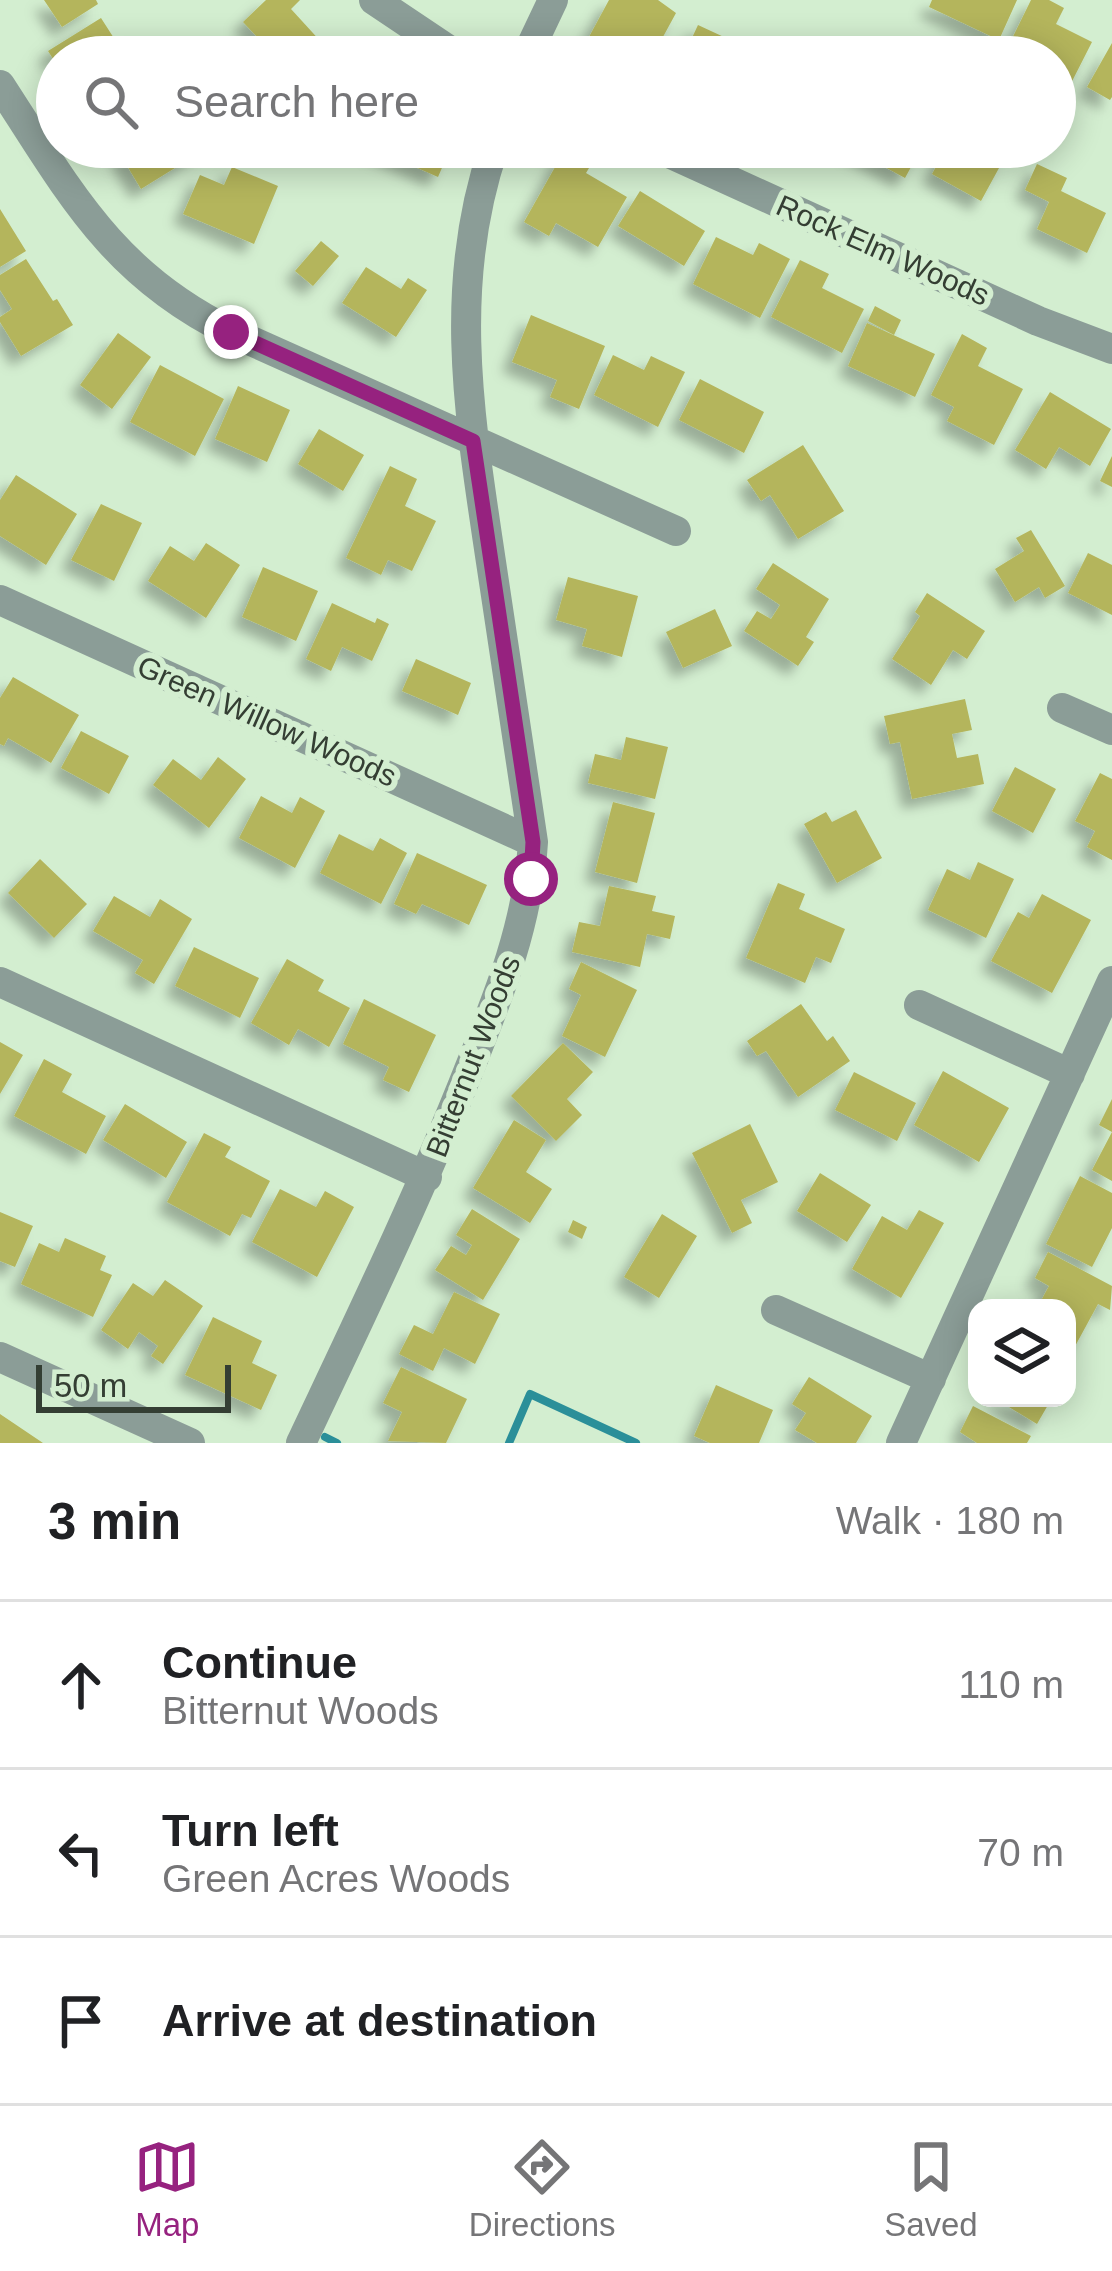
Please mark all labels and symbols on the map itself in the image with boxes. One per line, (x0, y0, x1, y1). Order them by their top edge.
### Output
street label: Rock Elm Woods (771, 188, 995, 312)
route end (204, 305, 258, 359)
street label: Green Willow Woods (133, 649, 401, 793)
route start (504, 852, 558, 906)
street label: Bitternut Woods (419, 951, 527, 1161)
scale bar (36, 1359, 231, 1412)

